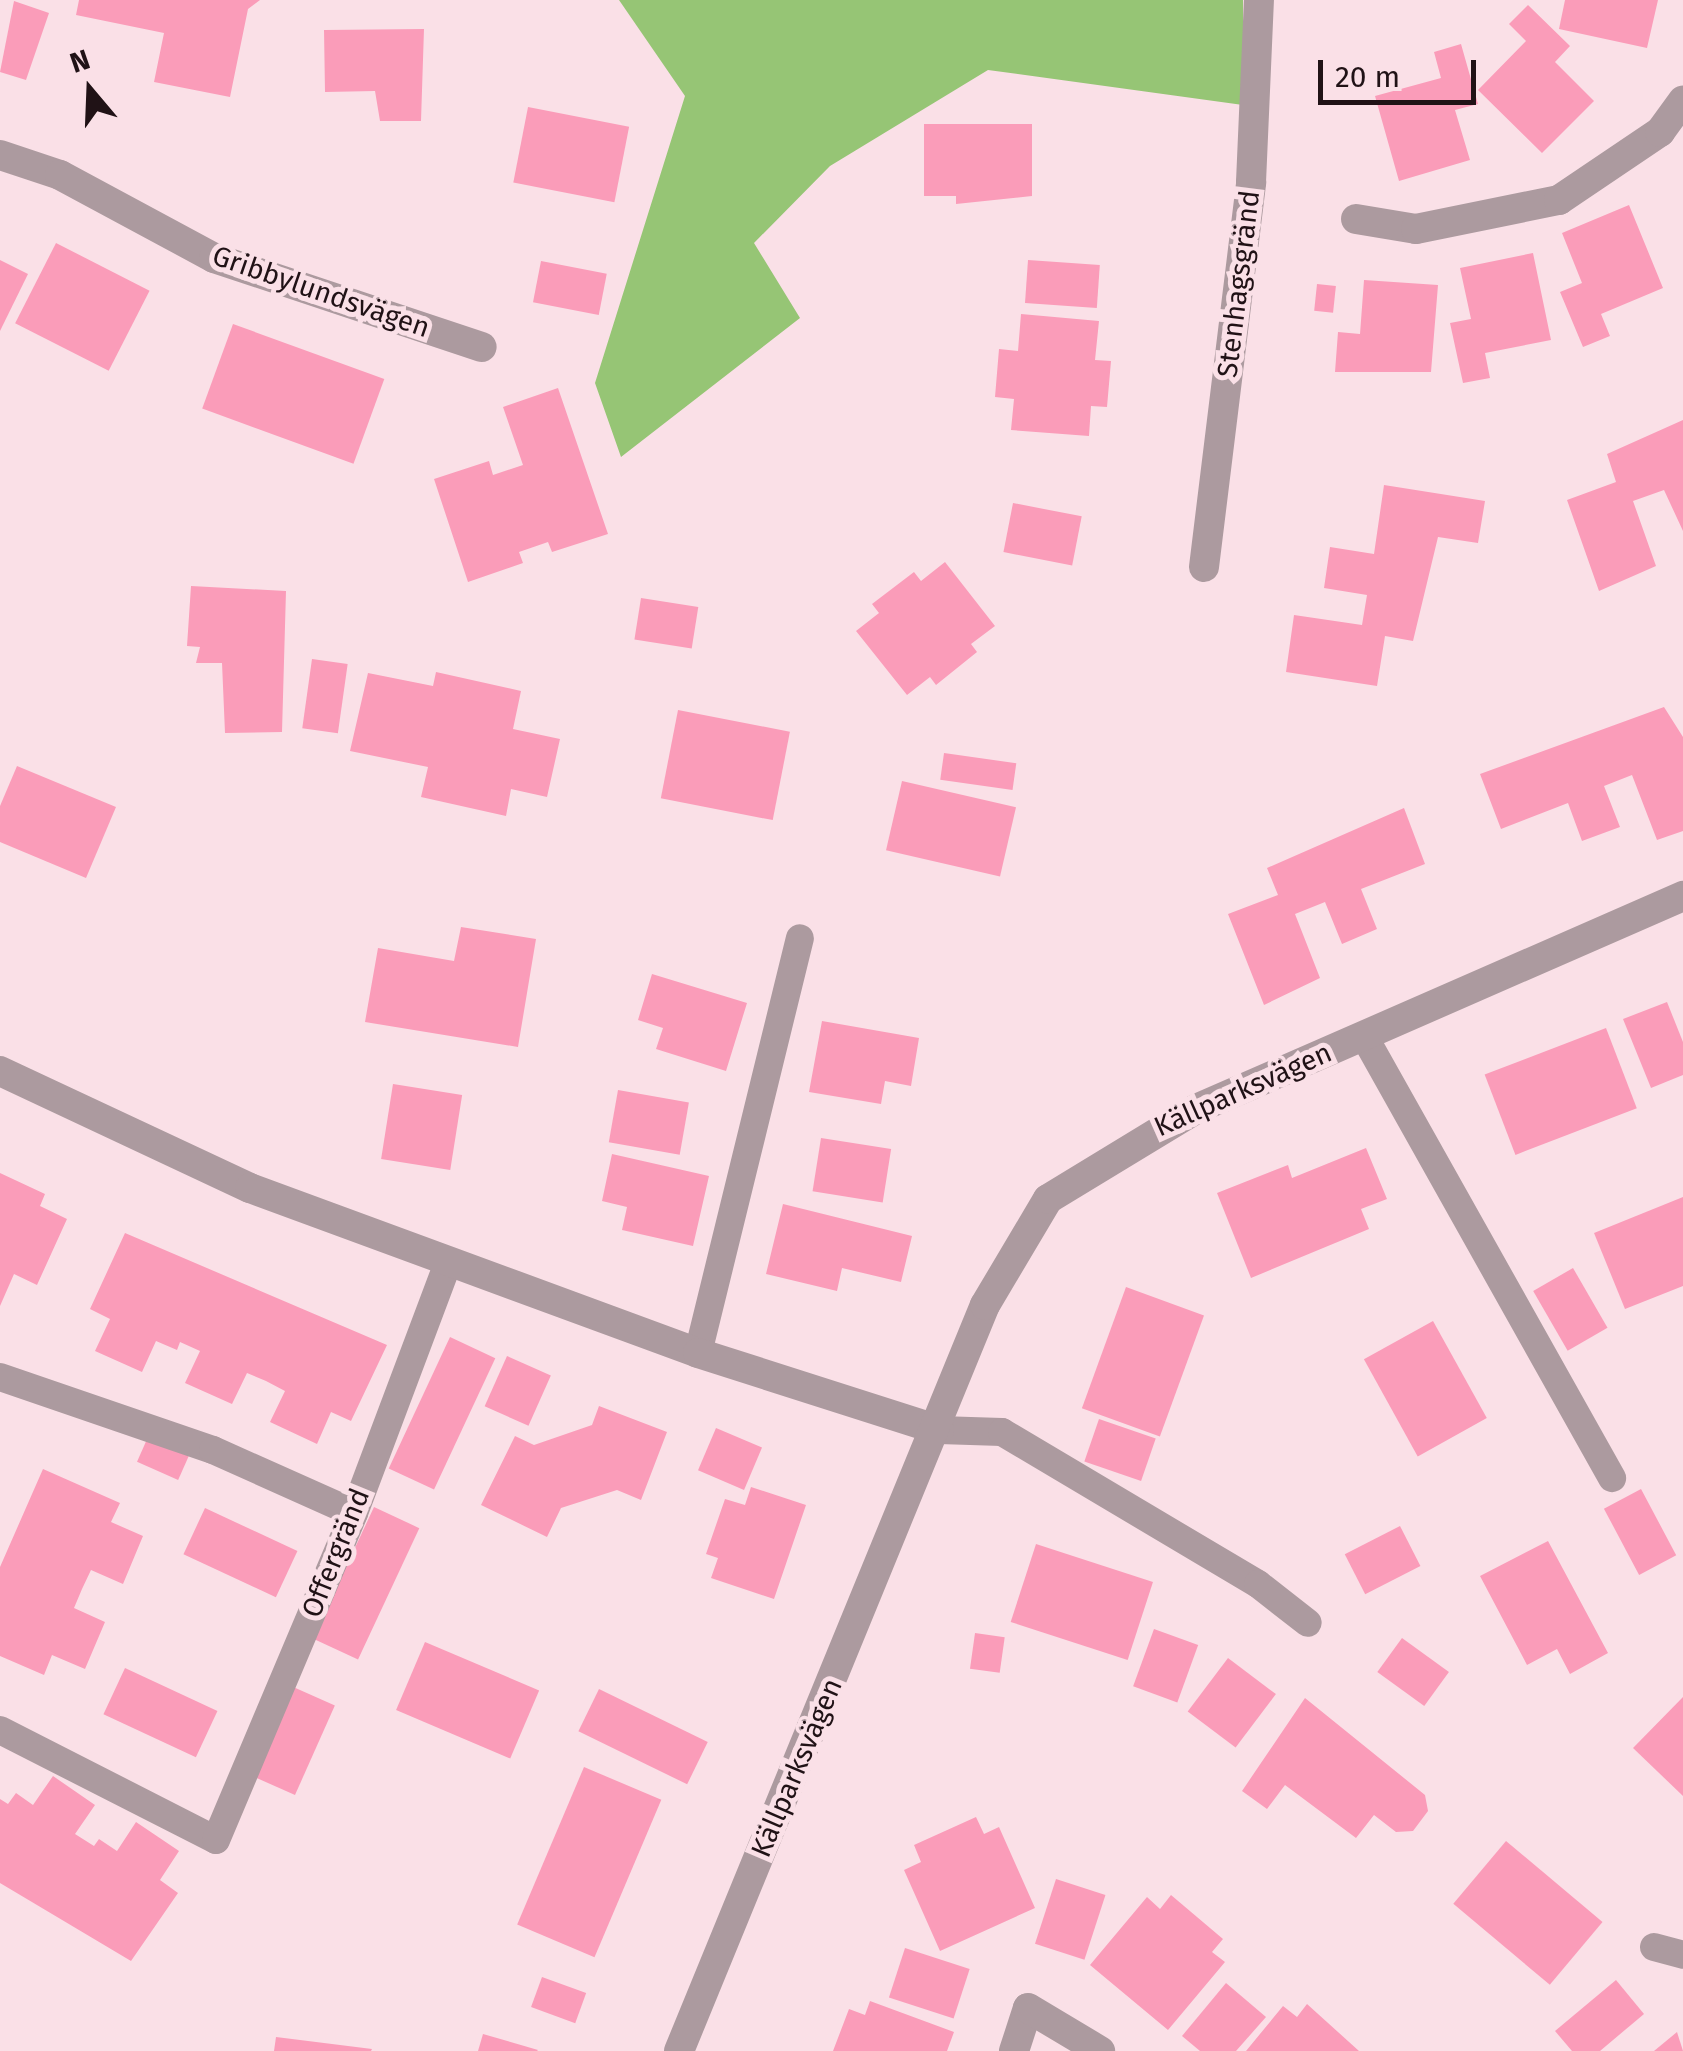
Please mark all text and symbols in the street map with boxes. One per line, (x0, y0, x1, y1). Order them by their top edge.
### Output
north arrow (40, 40, 140, 140)
scale bar (1323, 40, 1480, 102)
text: N (66, 43, 94, 80)
text: 20 m (1335, 59, 1400, 95)
street label: Stenhagsgränd (1211, 189, 1267, 379)
street label: Gribbylundsvägen (208, 239, 434, 345)
street label: Källparksvägen (1149, 1036, 1337, 1144)
street label: Offergränd (295, 1484, 377, 1622)
street label: Källparksvägen (744, 1674, 850, 1862)

